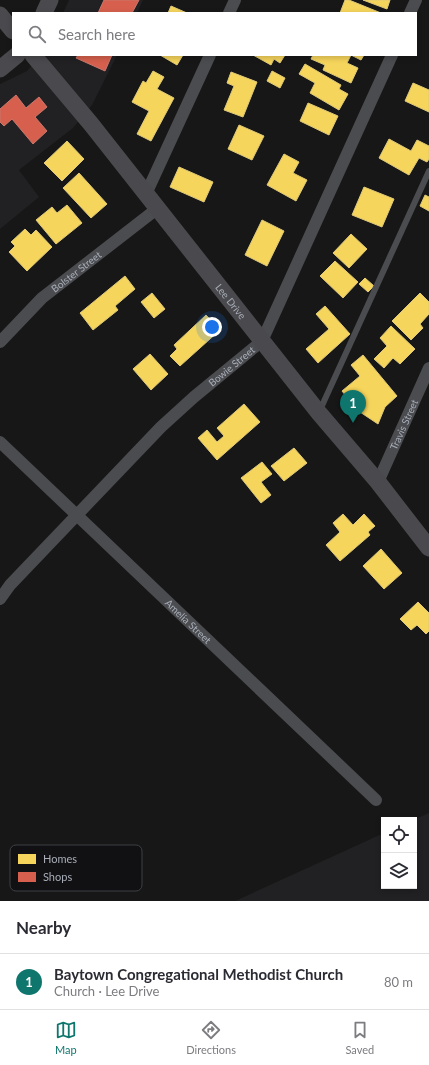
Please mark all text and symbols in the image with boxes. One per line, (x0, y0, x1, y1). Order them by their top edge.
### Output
search box (12, 12, 417, 56)
icon: search (26, 23, 48, 45)
text: Search here (58, 25, 135, 43)
street label: Bolster Street (49, 248, 104, 295)
street label: Lee Drive (213, 281, 249, 321)
your location (202, 317, 222, 337)
street label: Bowie Street (206, 343, 257, 389)
pin: 1 (340, 390, 366, 423)
street label: Travis Street (387, 397, 420, 452)
street label: Amelia Street (163, 597, 214, 646)
map controls (381, 817, 417, 889)
button: locate (381, 817, 417, 853)
legend (10, 845, 142, 891)
text: Homes (43, 852, 77, 865)
button: layers (381, 853, 417, 889)
text: Shops (43, 870, 72, 883)
text: Nearby (16, 917, 71, 938)
text: Baytown Congregational Methodist Church (54, 965, 343, 983)
text: 1 (25, 974, 33, 990)
text: 80 m (384, 974, 413, 990)
text: Church · Lee Drive (54, 983, 159, 999)
tab: Map (55, 1019, 77, 1056)
tab: Directions (186, 1019, 236, 1056)
tab: Saved (345, 1019, 374, 1056)

